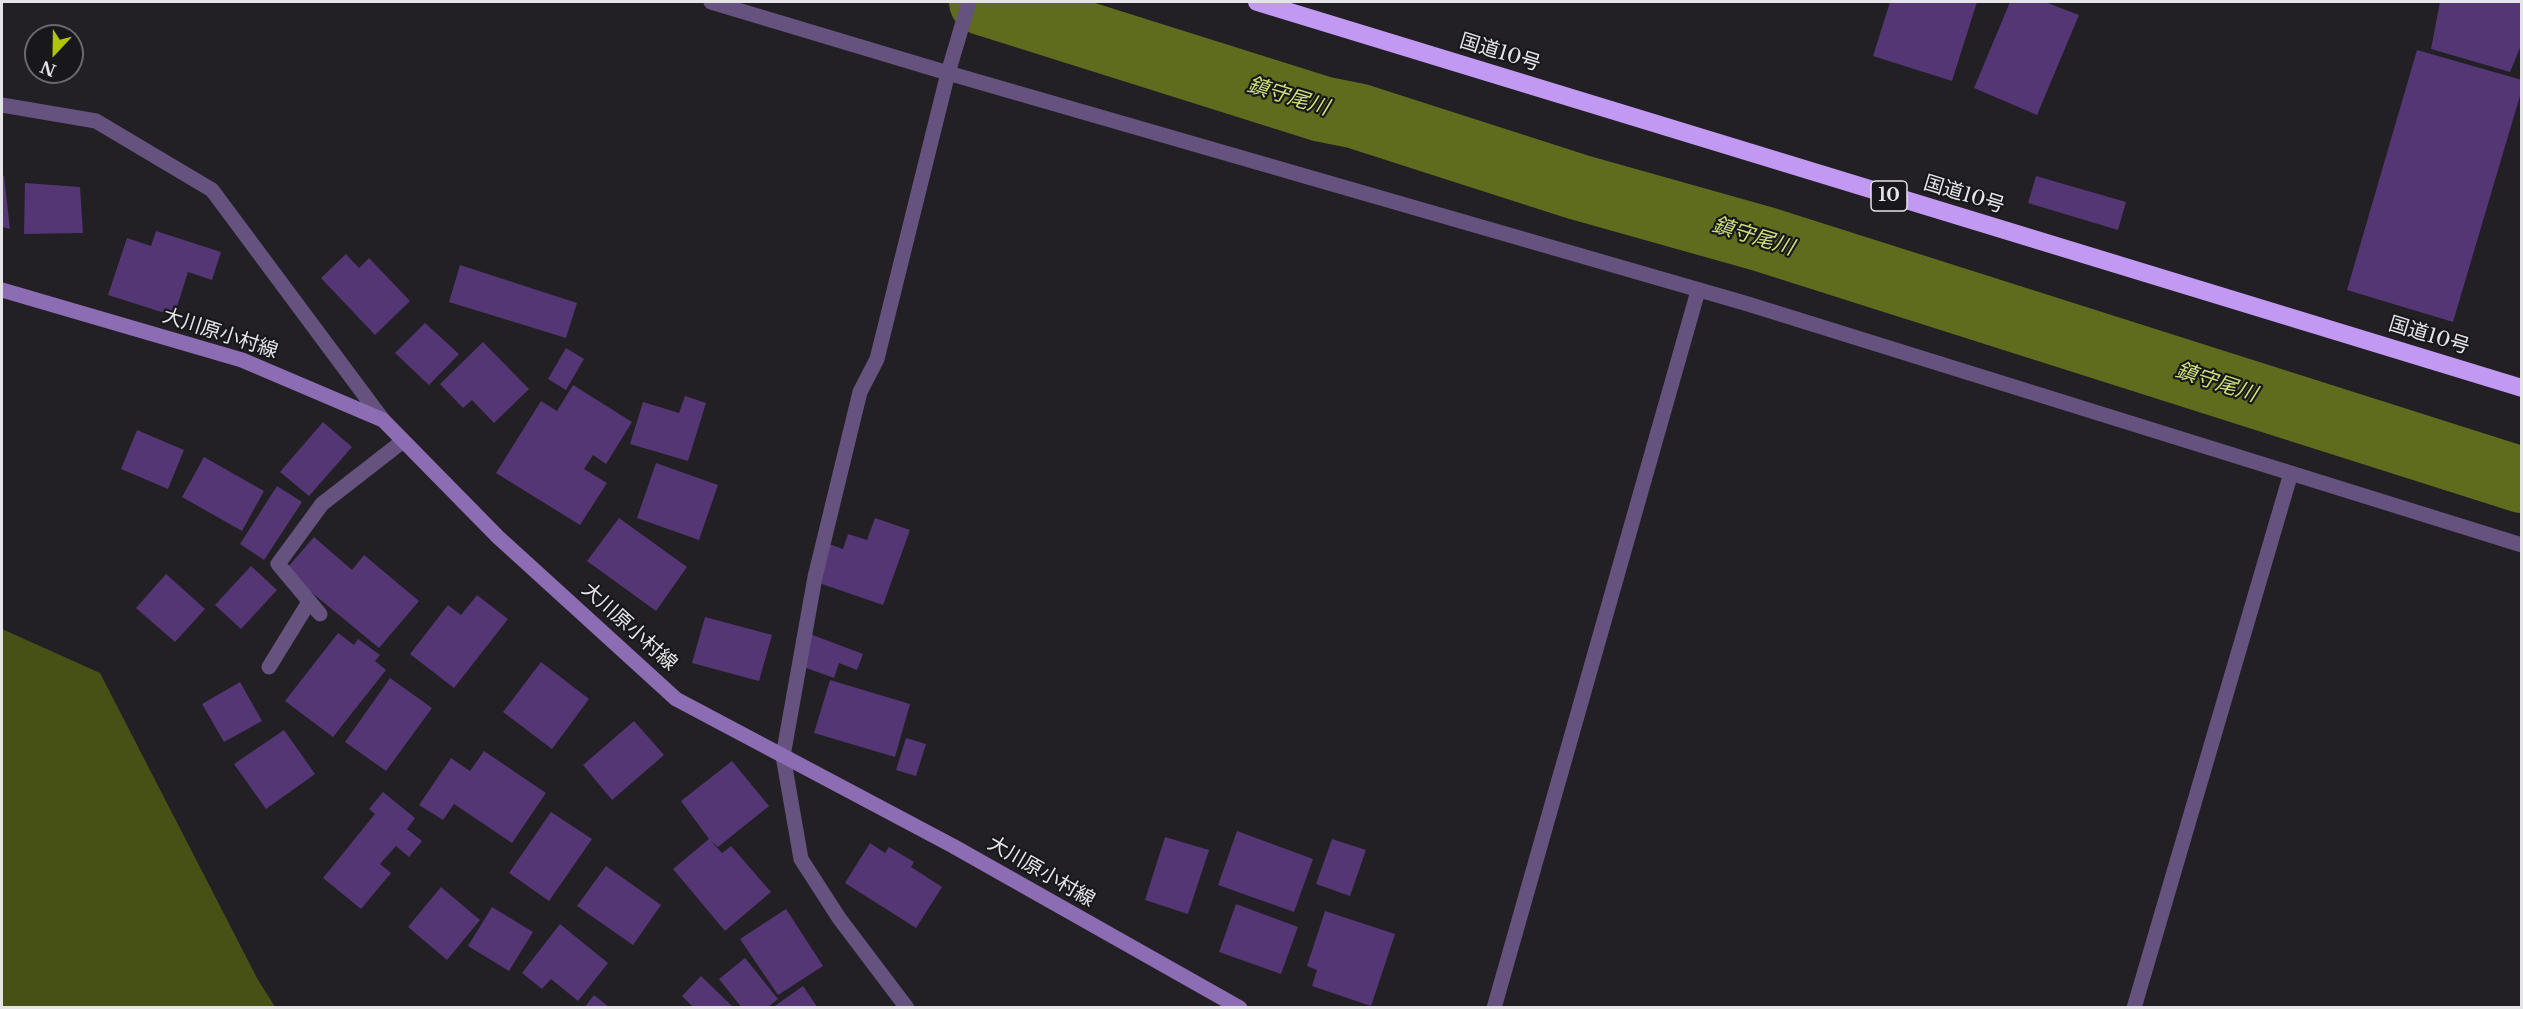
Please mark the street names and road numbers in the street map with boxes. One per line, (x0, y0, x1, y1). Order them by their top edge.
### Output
street label: 国道10号 (1457, 29, 1543, 77)
street label: 国道10号 (1921, 171, 2007, 219)
road number: 10 (1871, 181, 1907, 211)
street label: 大川原小村線 (159, 304, 281, 364)
street label: 国道10号 (2386, 312, 2472, 360)
street label: 大川原小村線 (576, 578, 682, 676)
street label: 大川原小村線 (983, 832, 1099, 912)

